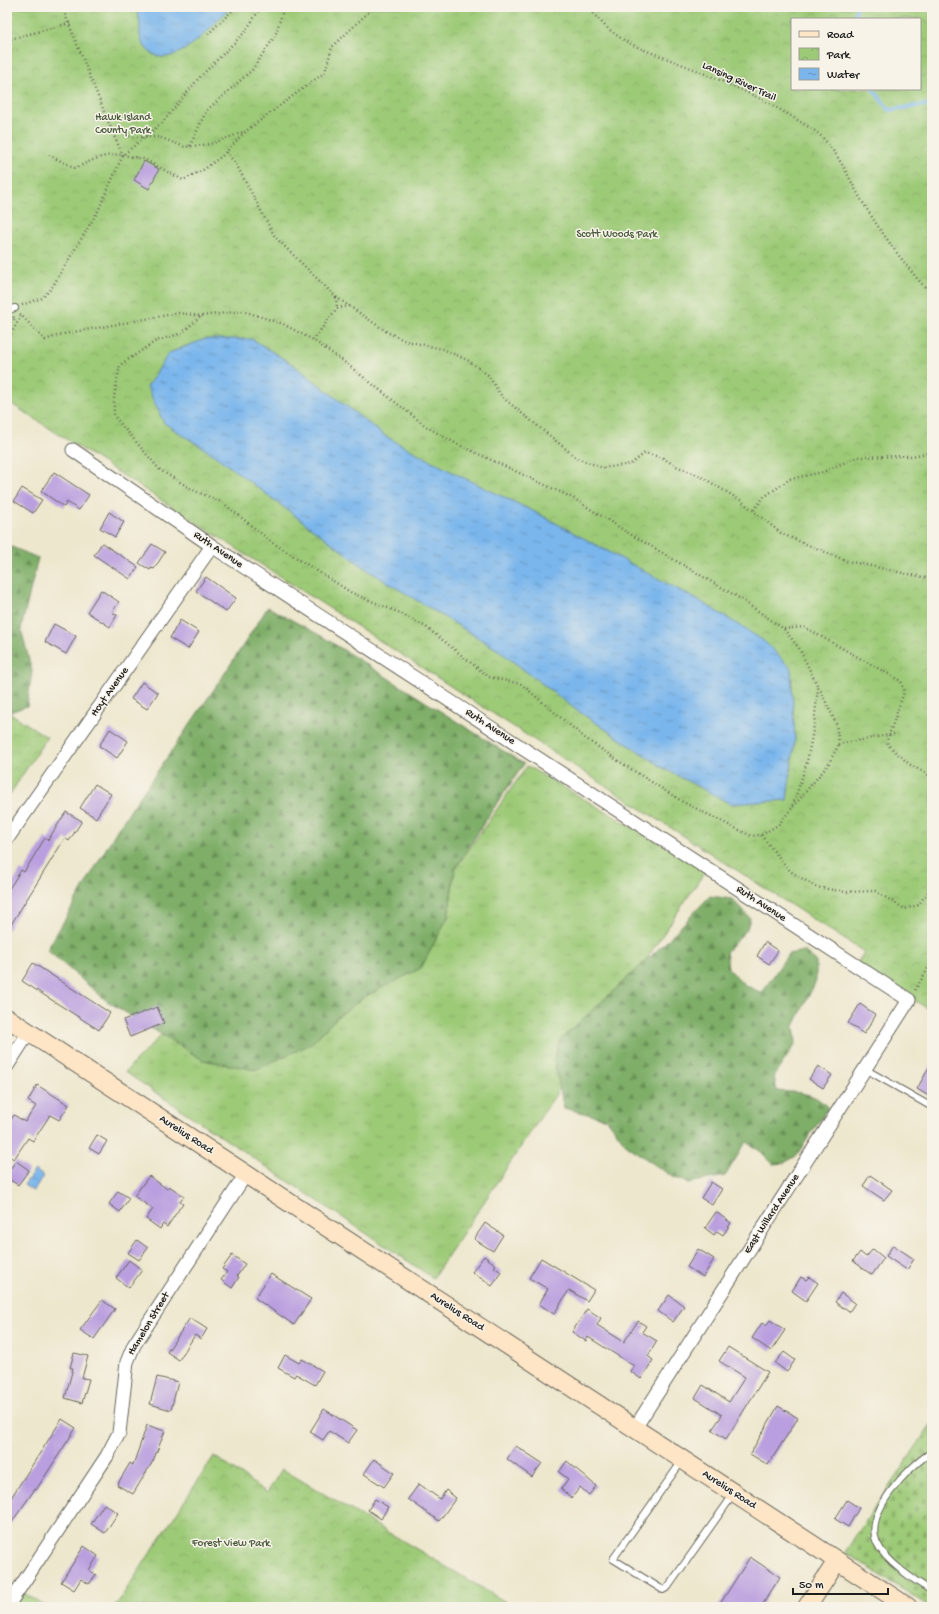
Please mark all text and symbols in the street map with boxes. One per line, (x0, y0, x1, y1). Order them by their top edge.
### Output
legend (791, 18, 921, 90)
text: Road (827, 29, 854, 43)
text: Park (826, 49, 852, 63)
street label: Lansing River Trail (700, 60, 778, 105)
text: Water (827, 69, 861, 83)
park label: Hawk Island County Park (95, 112, 152, 137)
park label: Scott Woods Park (577, 229, 659, 241)
street label: Ruth Avenue (191, 529, 245, 571)
street label: Hoyt Avenue (89, 665, 132, 719)
street label: Ruth Avenue (463, 706, 517, 748)
street label: Ruth Avenue (734, 883, 788, 925)
street label: Aurelius Road (157, 1113, 217, 1158)
street label: East Willard Avenue (742, 1172, 802, 1256)
street label: Hamelon Street (126, 1289, 173, 1358)
street label: Aurelius Road (428, 1290, 488, 1335)
street label: Aurelius Road (700, 1468, 760, 1513)
park label: Forest View Park (191, 1538, 271, 1550)
scale bar (793, 1570, 888, 1596)
text: 50 m (799, 1579, 824, 1593)

